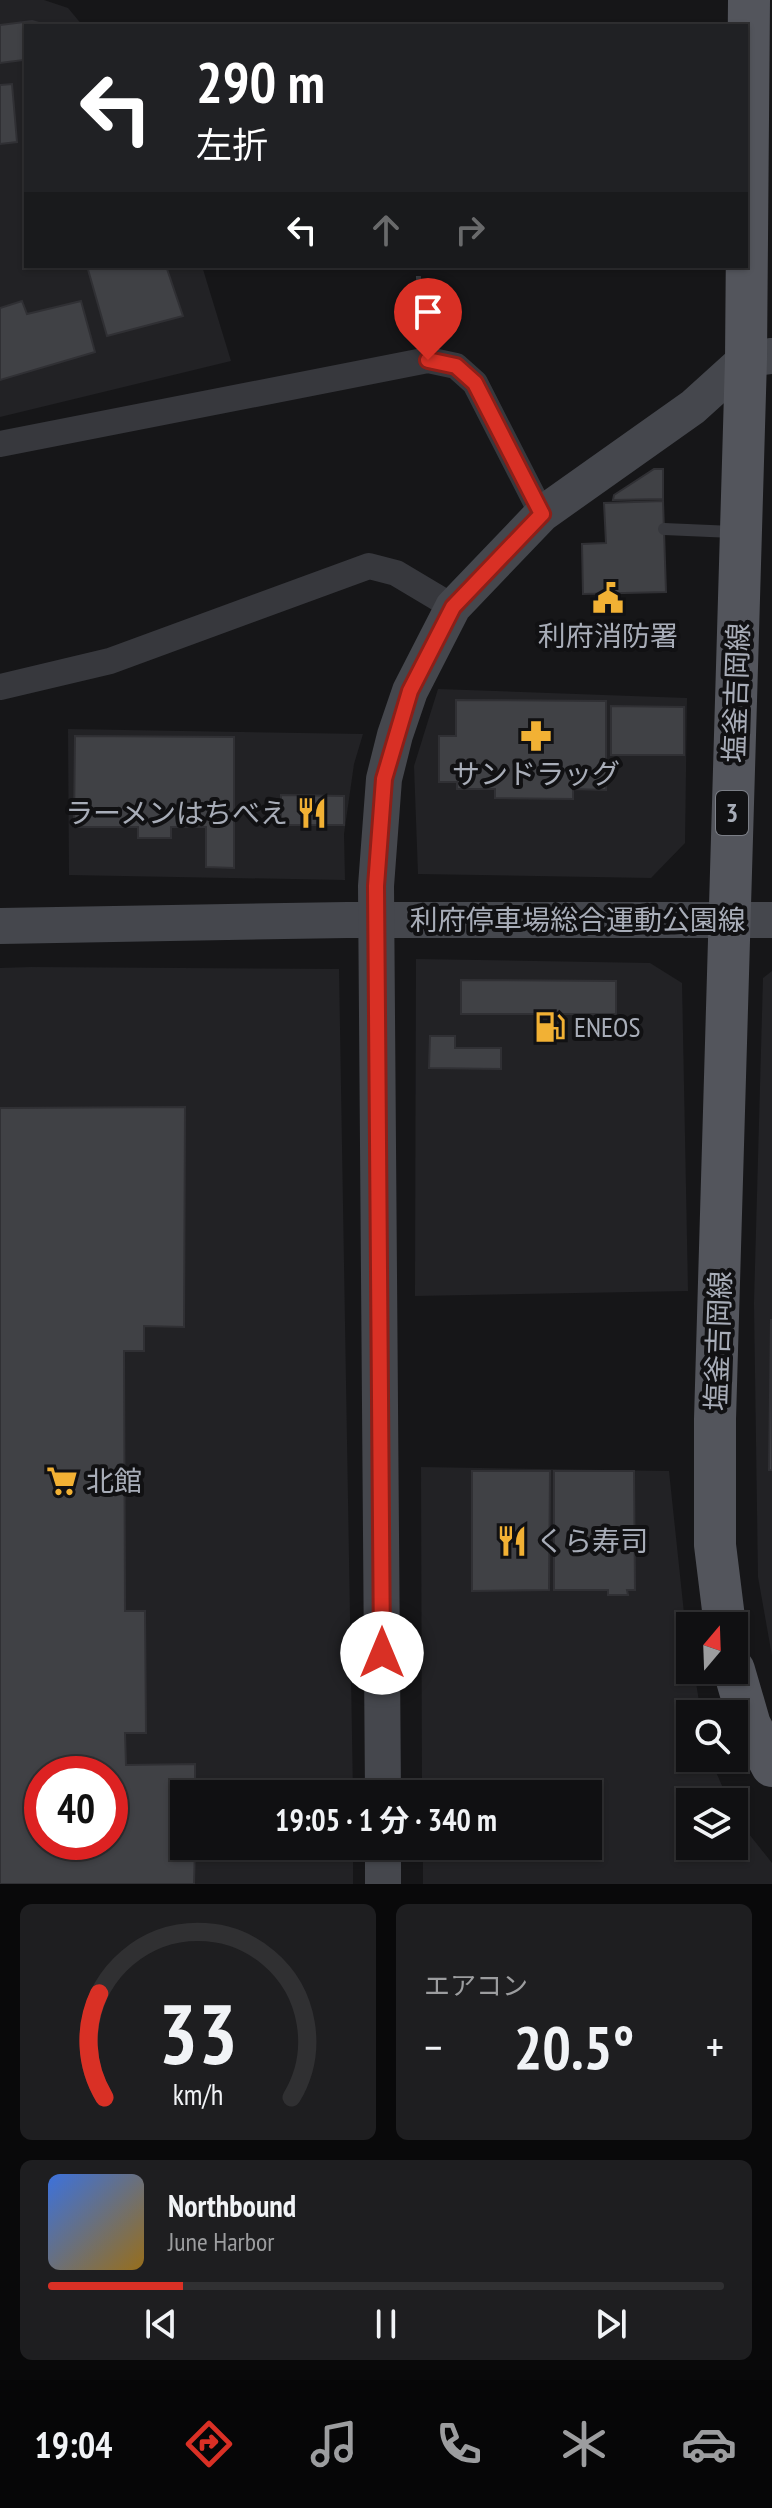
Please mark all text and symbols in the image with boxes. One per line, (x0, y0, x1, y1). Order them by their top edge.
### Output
text: 290 m (196, 46, 325, 118)
icon: left (64, 56, 168, 160)
text: 左折 (196, 121, 268, 168)
icon: left (280, 208, 324, 252)
icon: ahead (364, 208, 408, 252)
icon: right (448, 208, 492, 252)
pin (394, 278, 462, 360)
icon: arrive (406, 290, 450, 334)
public building icon: 利府消防署 (591, 581, 625, 615)
place label: 利府消防署 (538, 617, 678, 654)
street label: 塩釜吉岡線 (715, 622, 756, 764)
pharmacy icon: サンドラッグ (519, 719, 553, 753)
place label: サンドラッグ (452, 755, 620, 792)
road number: 3 (716, 791, 748, 835)
place label: ラーメンはちべえ (65, 794, 288, 831)
restaurant icon: ラーメンはちべえ (295, 796, 329, 830)
street label: 利府停車場総合運動公園線 (410, 901, 746, 938)
place label: ENEOS (574, 1008, 640, 1045)
fuel station icon: ENEOS (533, 1010, 567, 1044)
street label: 塩釜吉岡線 (697, 1270, 738, 1412)
place label: 北館 (86, 1462, 142, 1499)
supermarket icon: 北館 (45, 1464, 79, 1498)
place label: くら寿司 (536, 1522, 648, 1559)
restaurant icon: くら寿司 (495, 1524, 529, 1558)
position arrow (340, 1611, 424, 1695)
north arrow (676, 1612, 748, 1684)
map controls (676, 1612, 748, 1860)
button: search (676, 1700, 748, 1772)
speed limit sign: 40 (24, 1756, 128, 1860)
button: layers (676, 1788, 748, 1860)
text: 19:05 · 1 分 · 340 m (275, 1800, 497, 1839)
text: エアコン (424, 1969, 528, 2002)
text: 33 (158, 1979, 238, 2087)
text: 20.5° (514, 2008, 634, 2086)
text: − (424, 2018, 442, 2075)
text: + (706, 2018, 724, 2075)
text: km/h (173, 2076, 223, 2113)
text: Northbound (168, 2186, 296, 2225)
text: June Harbor (168, 2225, 274, 2258)
icon: previous (139, 2302, 183, 2346)
icon: pause (364, 2302, 408, 2346)
icon: next (589, 2302, 633, 2346)
icon: directions (181, 2416, 237, 2472)
icon: music (306, 2416, 362, 2472)
icon: phone (431, 2416, 487, 2472)
icon: climate (556, 2416, 612, 2472)
icon: car (681, 2416, 737, 2472)
text: 19:04 (35, 2421, 112, 2468)

